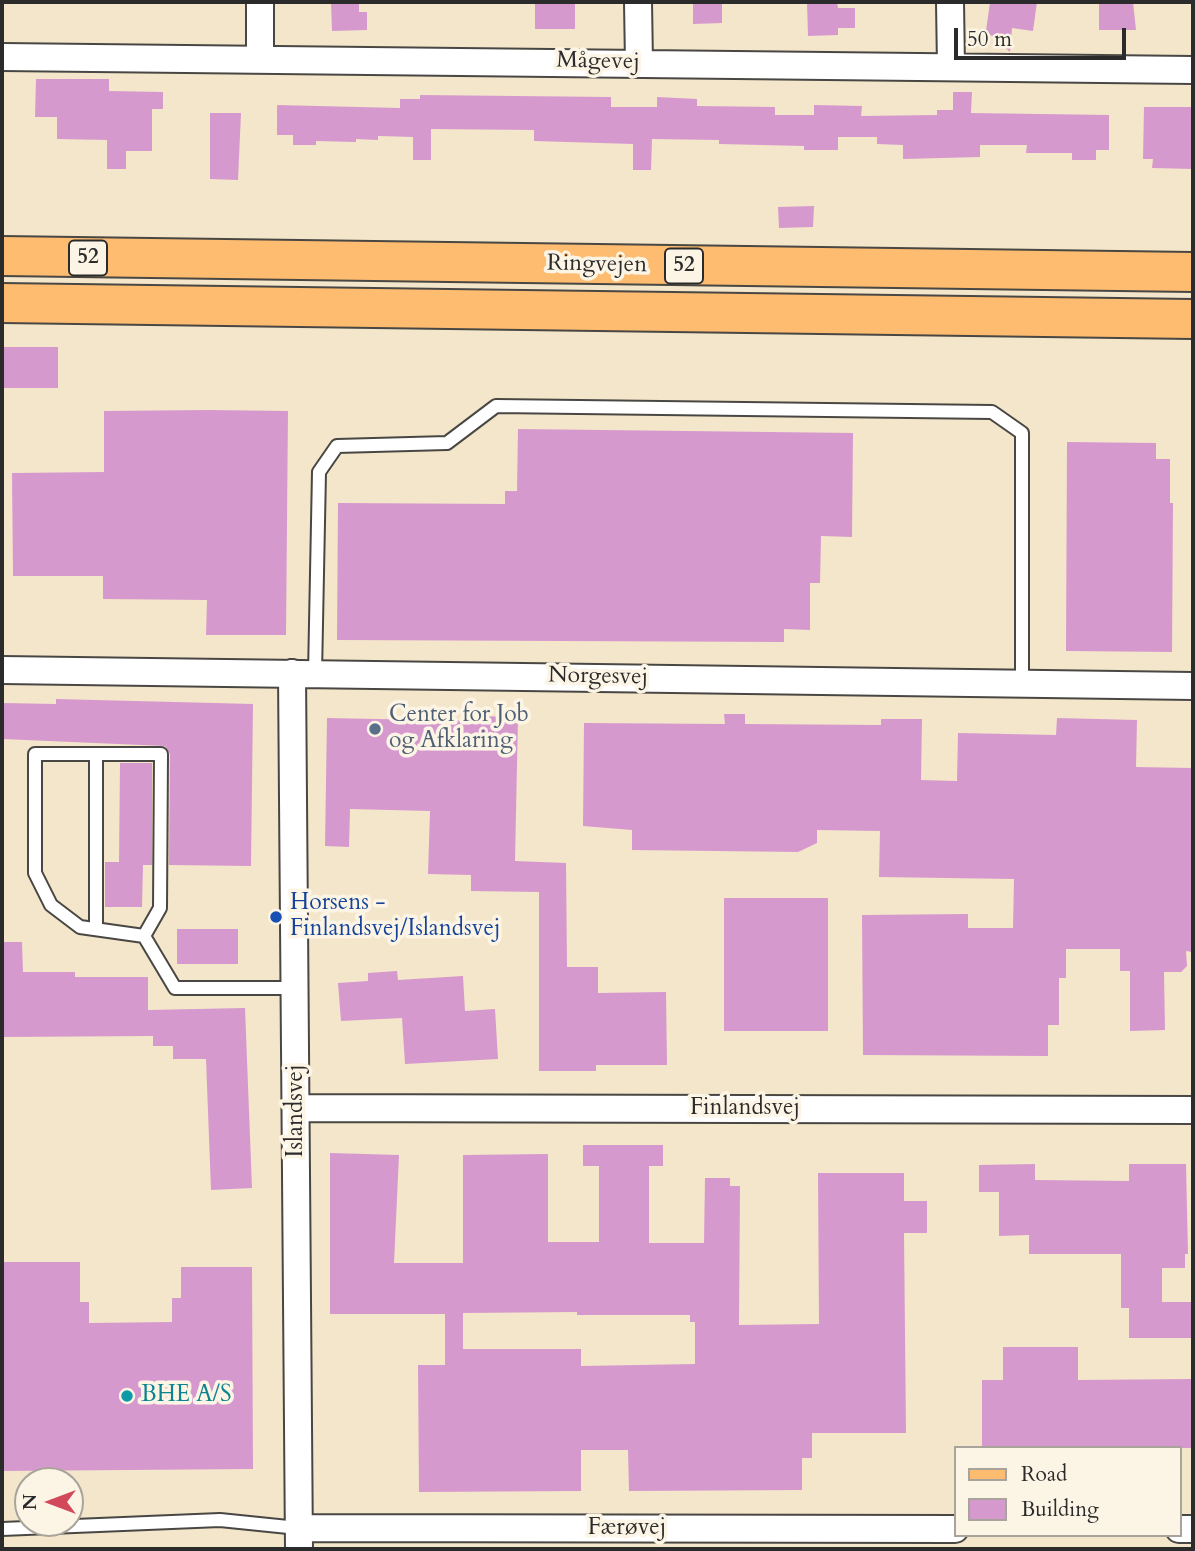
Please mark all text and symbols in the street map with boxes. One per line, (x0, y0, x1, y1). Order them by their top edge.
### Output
scale bar (957, 14, 1128, 58)
text: 50 m (967, 25, 1012, 54)
street label: Mågevej (556, 47, 640, 77)
road number: 52 (69, 240, 107, 276)
road number: 52 (665, 248, 703, 284)
street label: Ringvejen (547, 250, 647, 280)
street label: Norgesvej (548, 662, 648, 692)
place label: Center for Job og Afklaring (389, 702, 529, 756)
marker: Center for Job og Afklaring (367, 721, 383, 737)
place label: Horsens - Finlandsvej/Islandsvej (290, 890, 500, 944)
marker: Horsens - Finlandsvej/Islandsvej (268, 909, 284, 925)
street label: Islandsvej (283, 1065, 311, 1157)
street label: Finlandsvej (690, 1095, 800, 1123)
place label: BHE A/S (141, 1382, 232, 1410)
marker: BHE A/S (119, 1388, 135, 1404)
legend (954, 1446, 1181, 1537)
text: Road (1021, 1460, 1067, 1489)
north arrow (14, 1467, 84, 1537)
text: N (17, 1494, 43, 1510)
text: Building (1021, 1495, 1099, 1524)
street label: Færøvej (588, 1515, 666, 1543)

